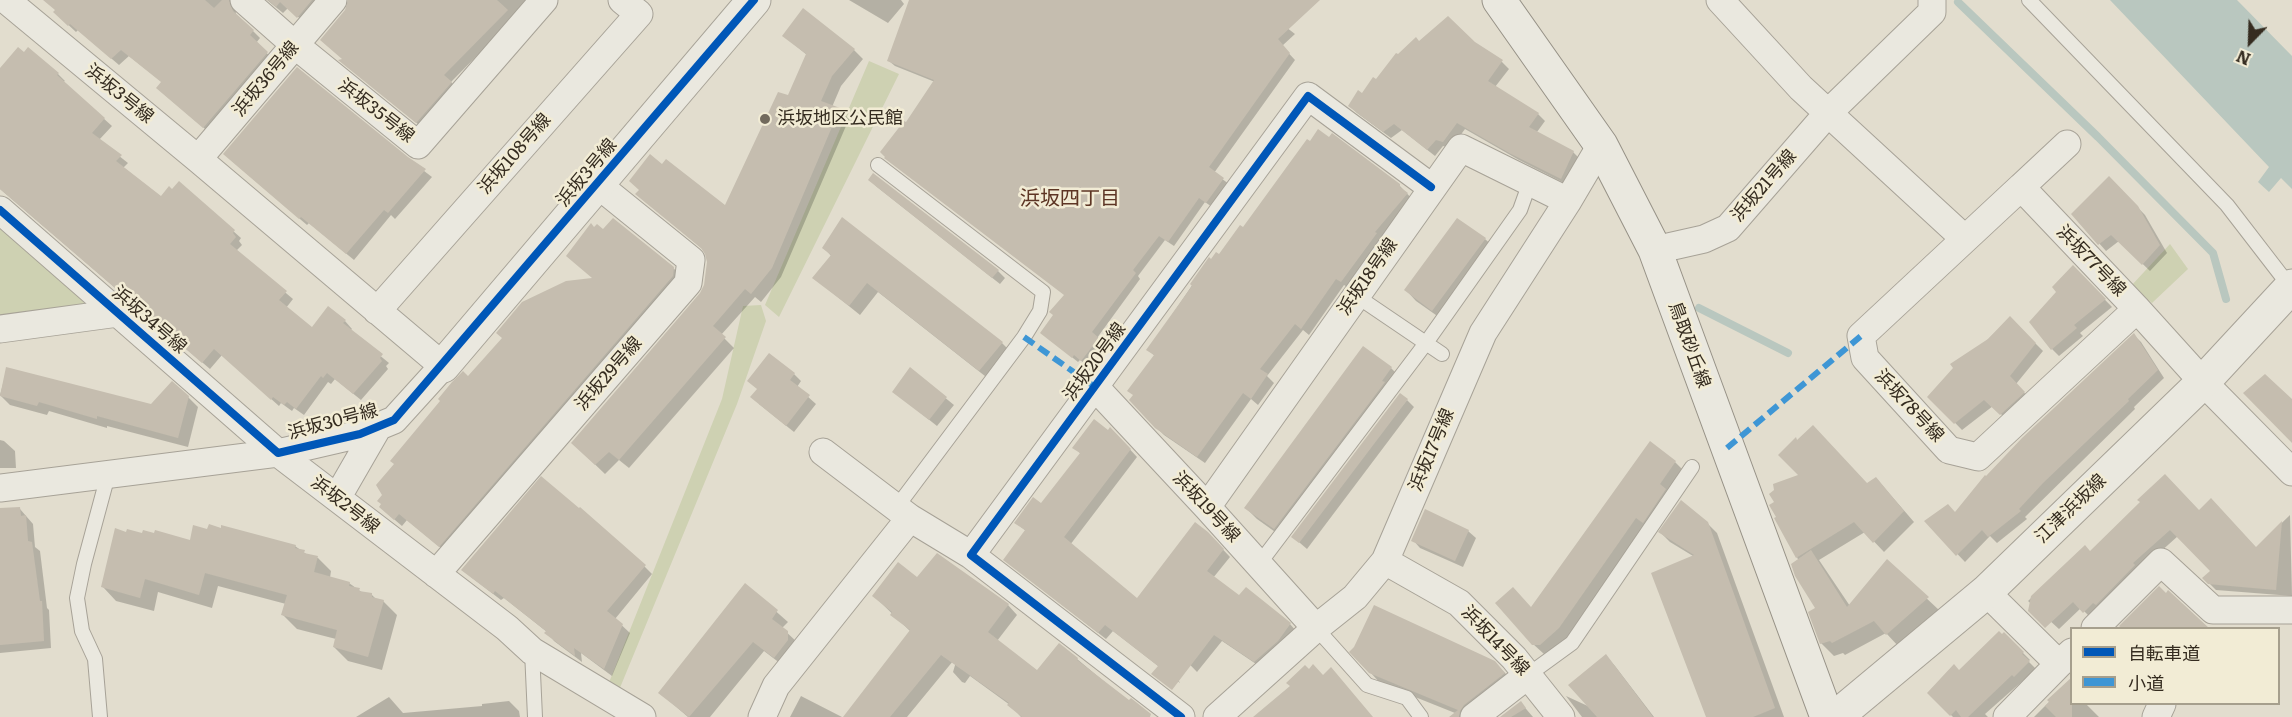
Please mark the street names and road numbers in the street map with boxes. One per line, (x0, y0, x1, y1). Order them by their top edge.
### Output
street label: 浜坂36号線 (228, 37, 304, 121)
street label: 浜坂3号線 (80, 60, 158, 128)
street label: 浜坂35号線 (334, 75, 418, 147)
street label: 浜坂108号線 (474, 109, 556, 199)
street label: 浜坂3号線 (552, 135, 622, 211)
street label: 浜坂21号線 (1727, 146, 1801, 226)
street label: 浜坂77号線 (2052, 221, 2130, 301)
street label: 浜坂18号線 (1334, 234, 1402, 320)
street label: 浜坂34号線 (107, 282, 191, 358)
street label: 鳥取砂丘線 (1663, 299, 1715, 391)
street label: 浜坂20号線 (1059, 319, 1131, 405)
street label: 浜坂29号線 (571, 333, 647, 415)
street label: 浜坂78号線 (1870, 365, 1948, 447)
street label: 浜坂30号線 (286, 400, 380, 444)
street label: 浜坂17号線 (1405, 405, 1459, 495)
street label: 浜坂19号線 (1168, 467, 1244, 547)
street label: 江津浜坂線 (2031, 470, 2111, 548)
street label: 浜坂2号線 (306, 472, 384, 538)
street label: 浜坂14号線 (1456, 602, 1534, 680)

